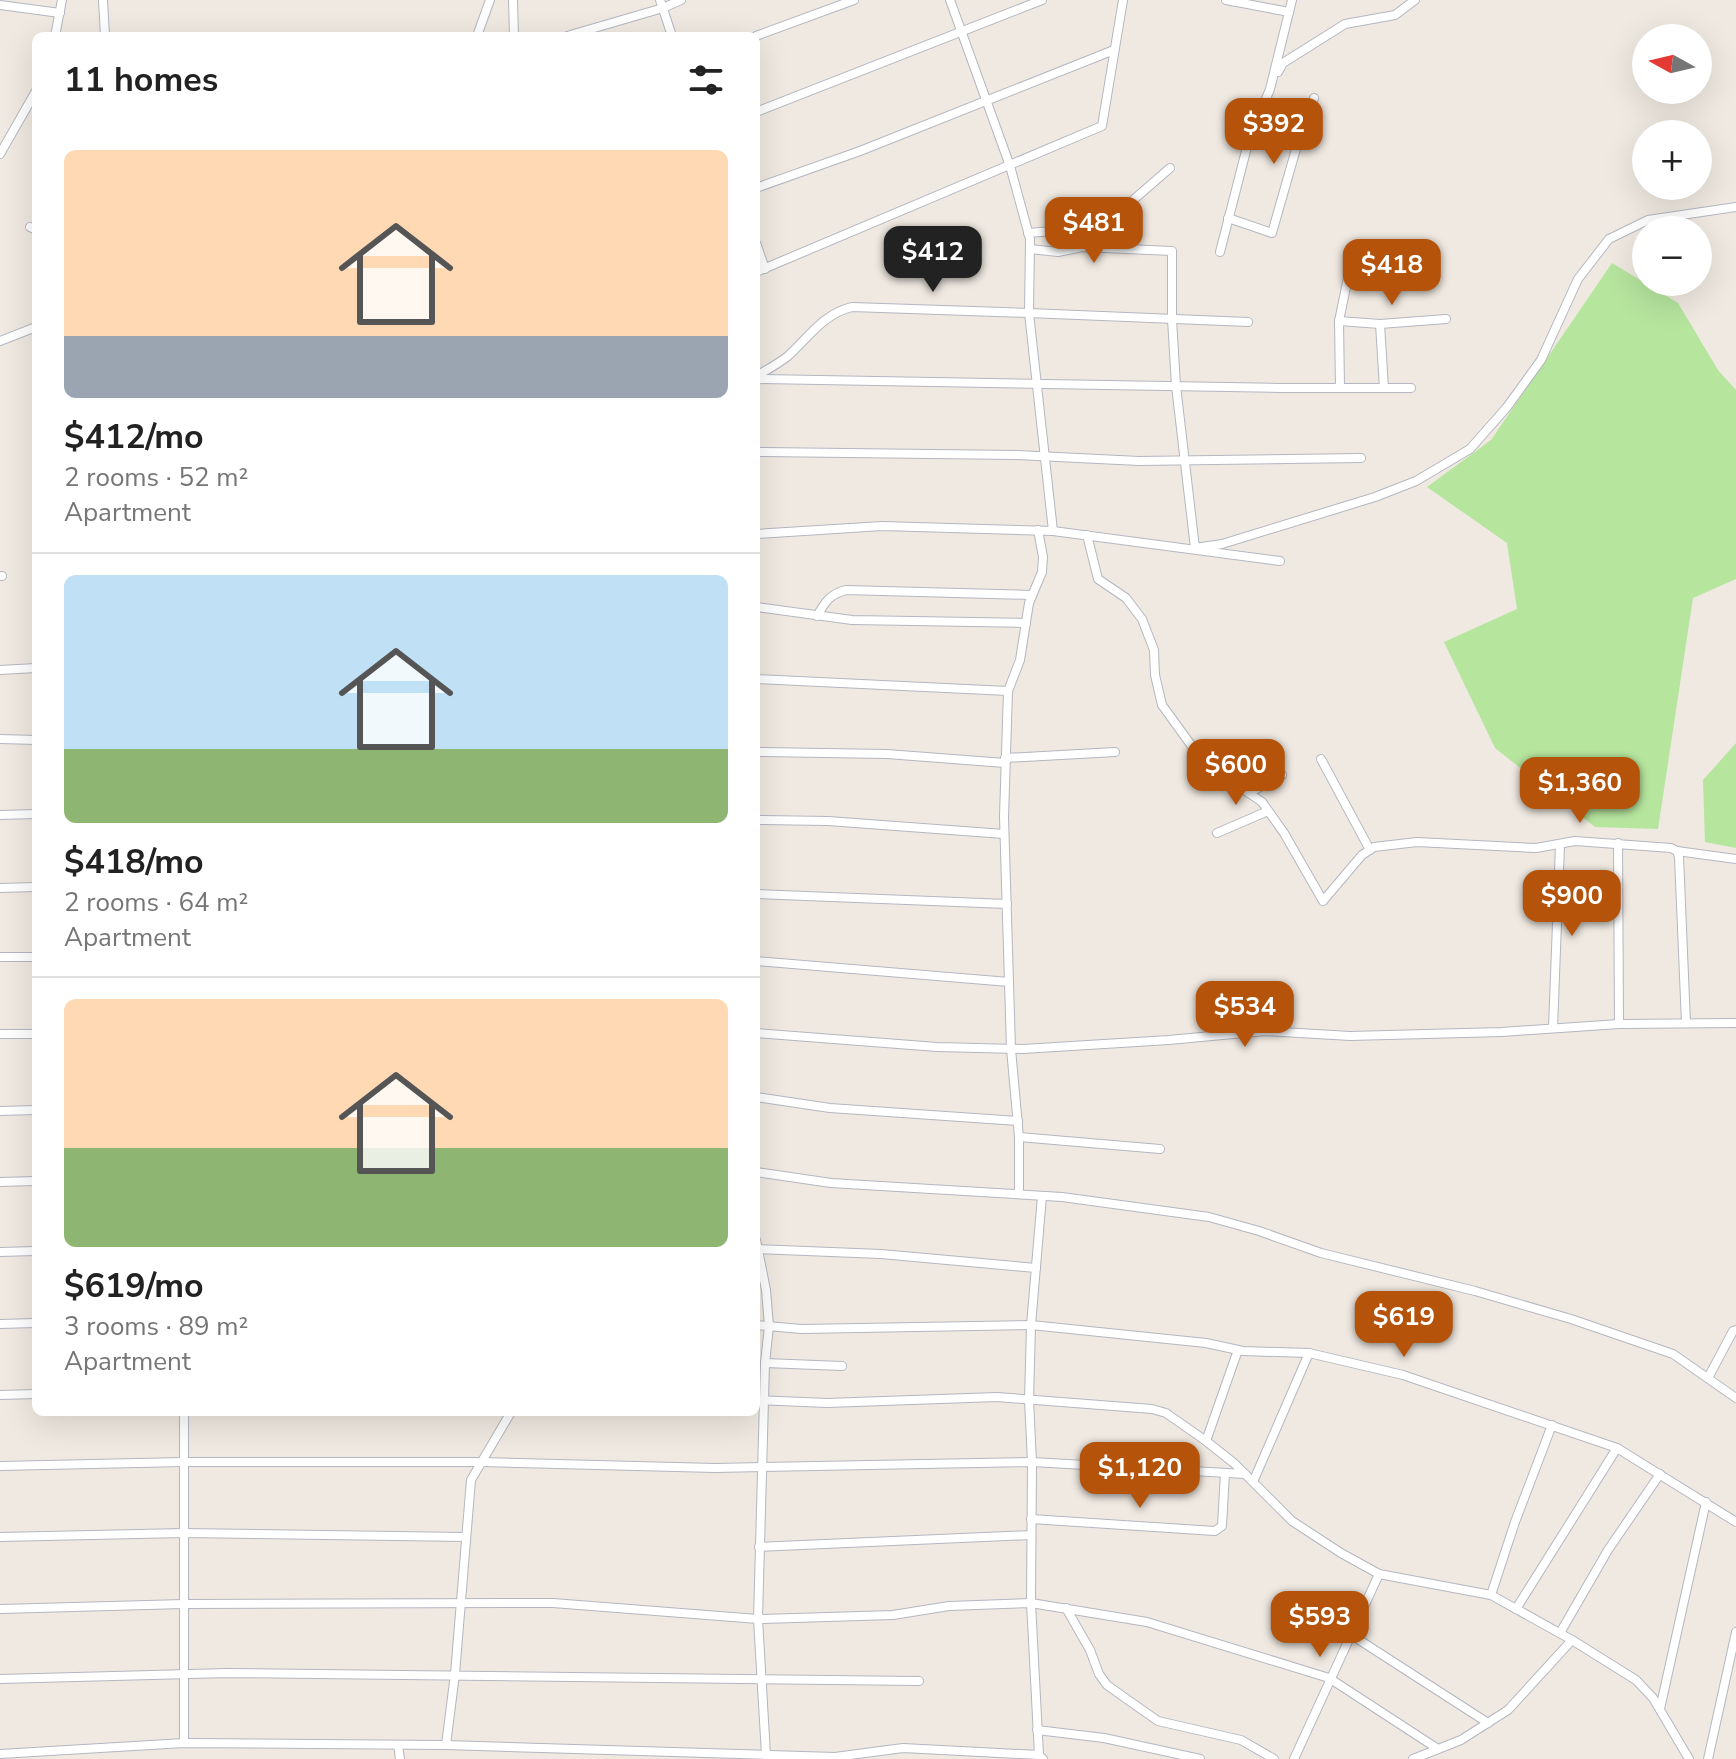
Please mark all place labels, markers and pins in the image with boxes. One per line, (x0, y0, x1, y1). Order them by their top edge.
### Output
pin: $392 (1227, 98, 1321, 166)
pin: $481 (1047, 197, 1141, 265)
pin: $412 (886, 226, 980, 294)
pin: $418 (1345, 239, 1439, 307)
pin: $600 (1189, 739, 1283, 807)
pin: $1,360 (1515, 757, 1645, 825)
pin: $900 (1525, 870, 1619, 938)
pin: $534 (1198, 981, 1292, 1049)
pin: $619 (1357, 1291, 1451, 1359)
pin: $1,120 (1075, 1442, 1205, 1510)
pin: $593 (1273, 1591, 1367, 1659)

